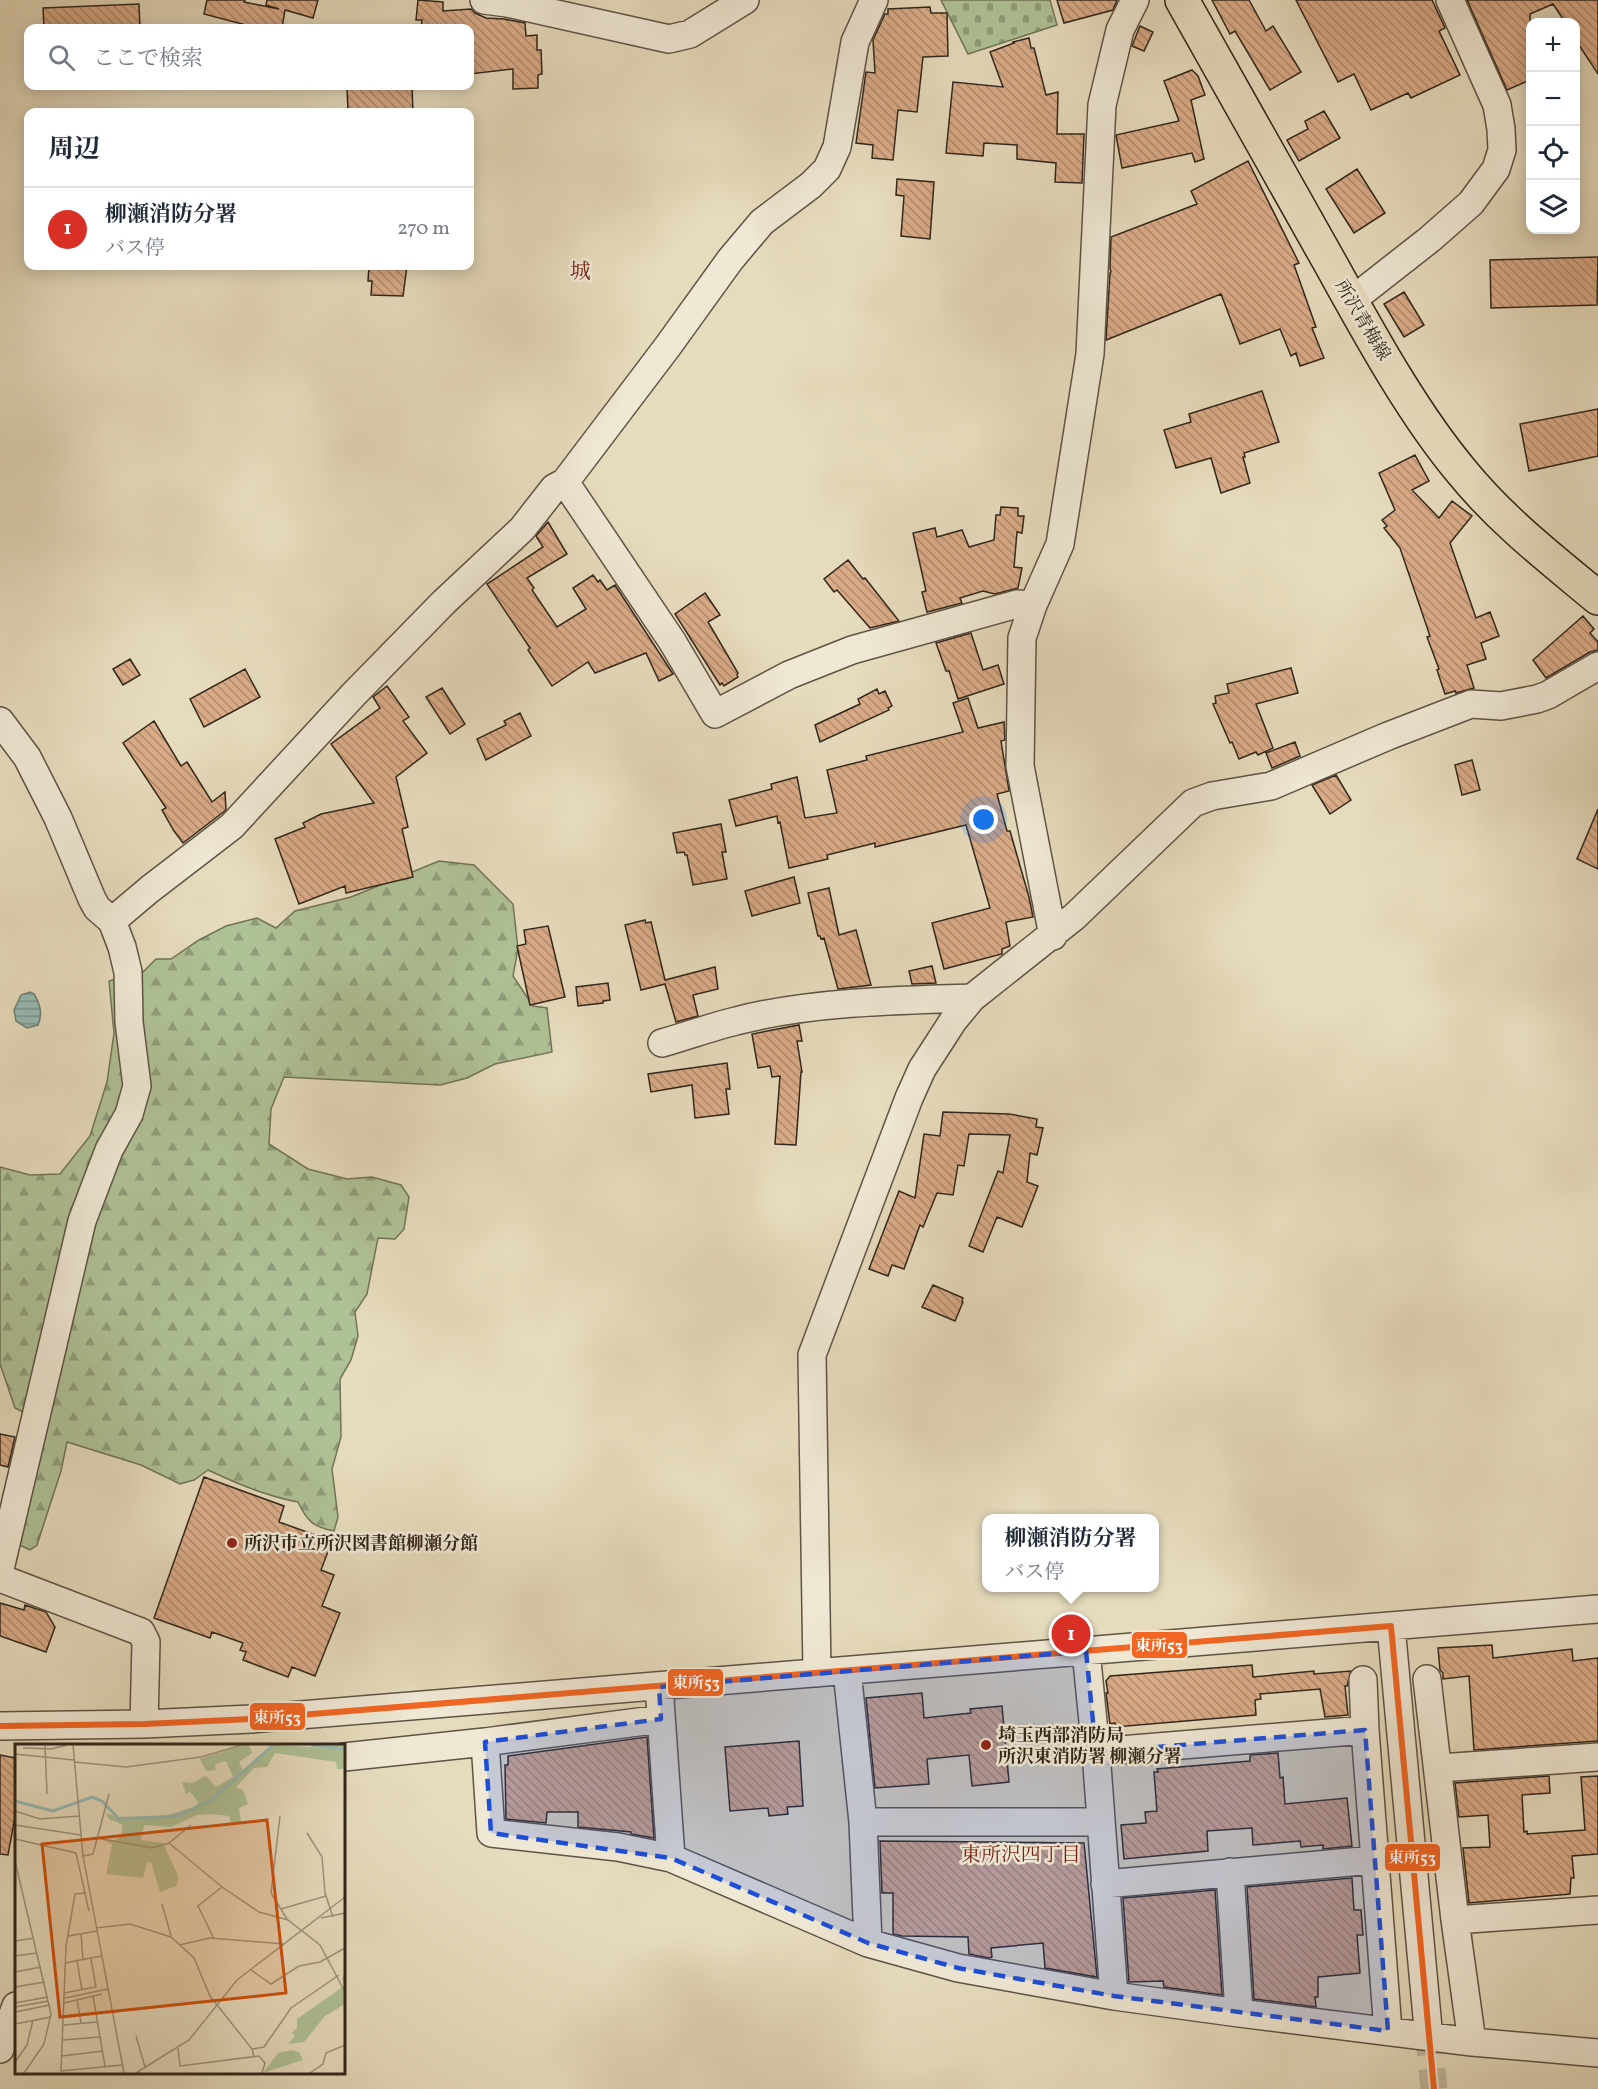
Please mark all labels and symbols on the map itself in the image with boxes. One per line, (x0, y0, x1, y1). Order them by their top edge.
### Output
district label: 城 (570, 258, 591, 287)
street label: 所沢青梅線 (1328, 276, 1396, 366)
your location (969, 805, 998, 834)
place label: 所沢市立所沢図書館柳瀬分館 (244, 1532, 478, 1557)
marker: 所沢市立所沢図書館柳瀬分館 (225, 1536, 239, 1550)
pin: 1 (1052, 1612, 1090, 1656)
line badge: 東所53 (1131, 1631, 1188, 1659)
text: 東所53 (1135, 1636, 1183, 1658)
line badge: 東所53 (667, 1668, 724, 1697)
text: 東所53 (672, 1673, 720, 1695)
line badge: 東所53 (249, 1702, 306, 1731)
text: 東所53 (253, 1708, 301, 1730)
place label: 埼玉西部消防局 所沢東消防署 柳瀬分署 (998, 1724, 1182, 1770)
marker: 埼玉西部消防局 所沢東消防署 柳瀬分署 (979, 1738, 993, 1752)
inset map (15, 1744, 345, 2074)
district label: 東所沢四丁目 (961, 1842, 1081, 1870)
line badge: 東所53 (1384, 1843, 1441, 1872)
text: 東所53 (1388, 1848, 1436, 1870)

